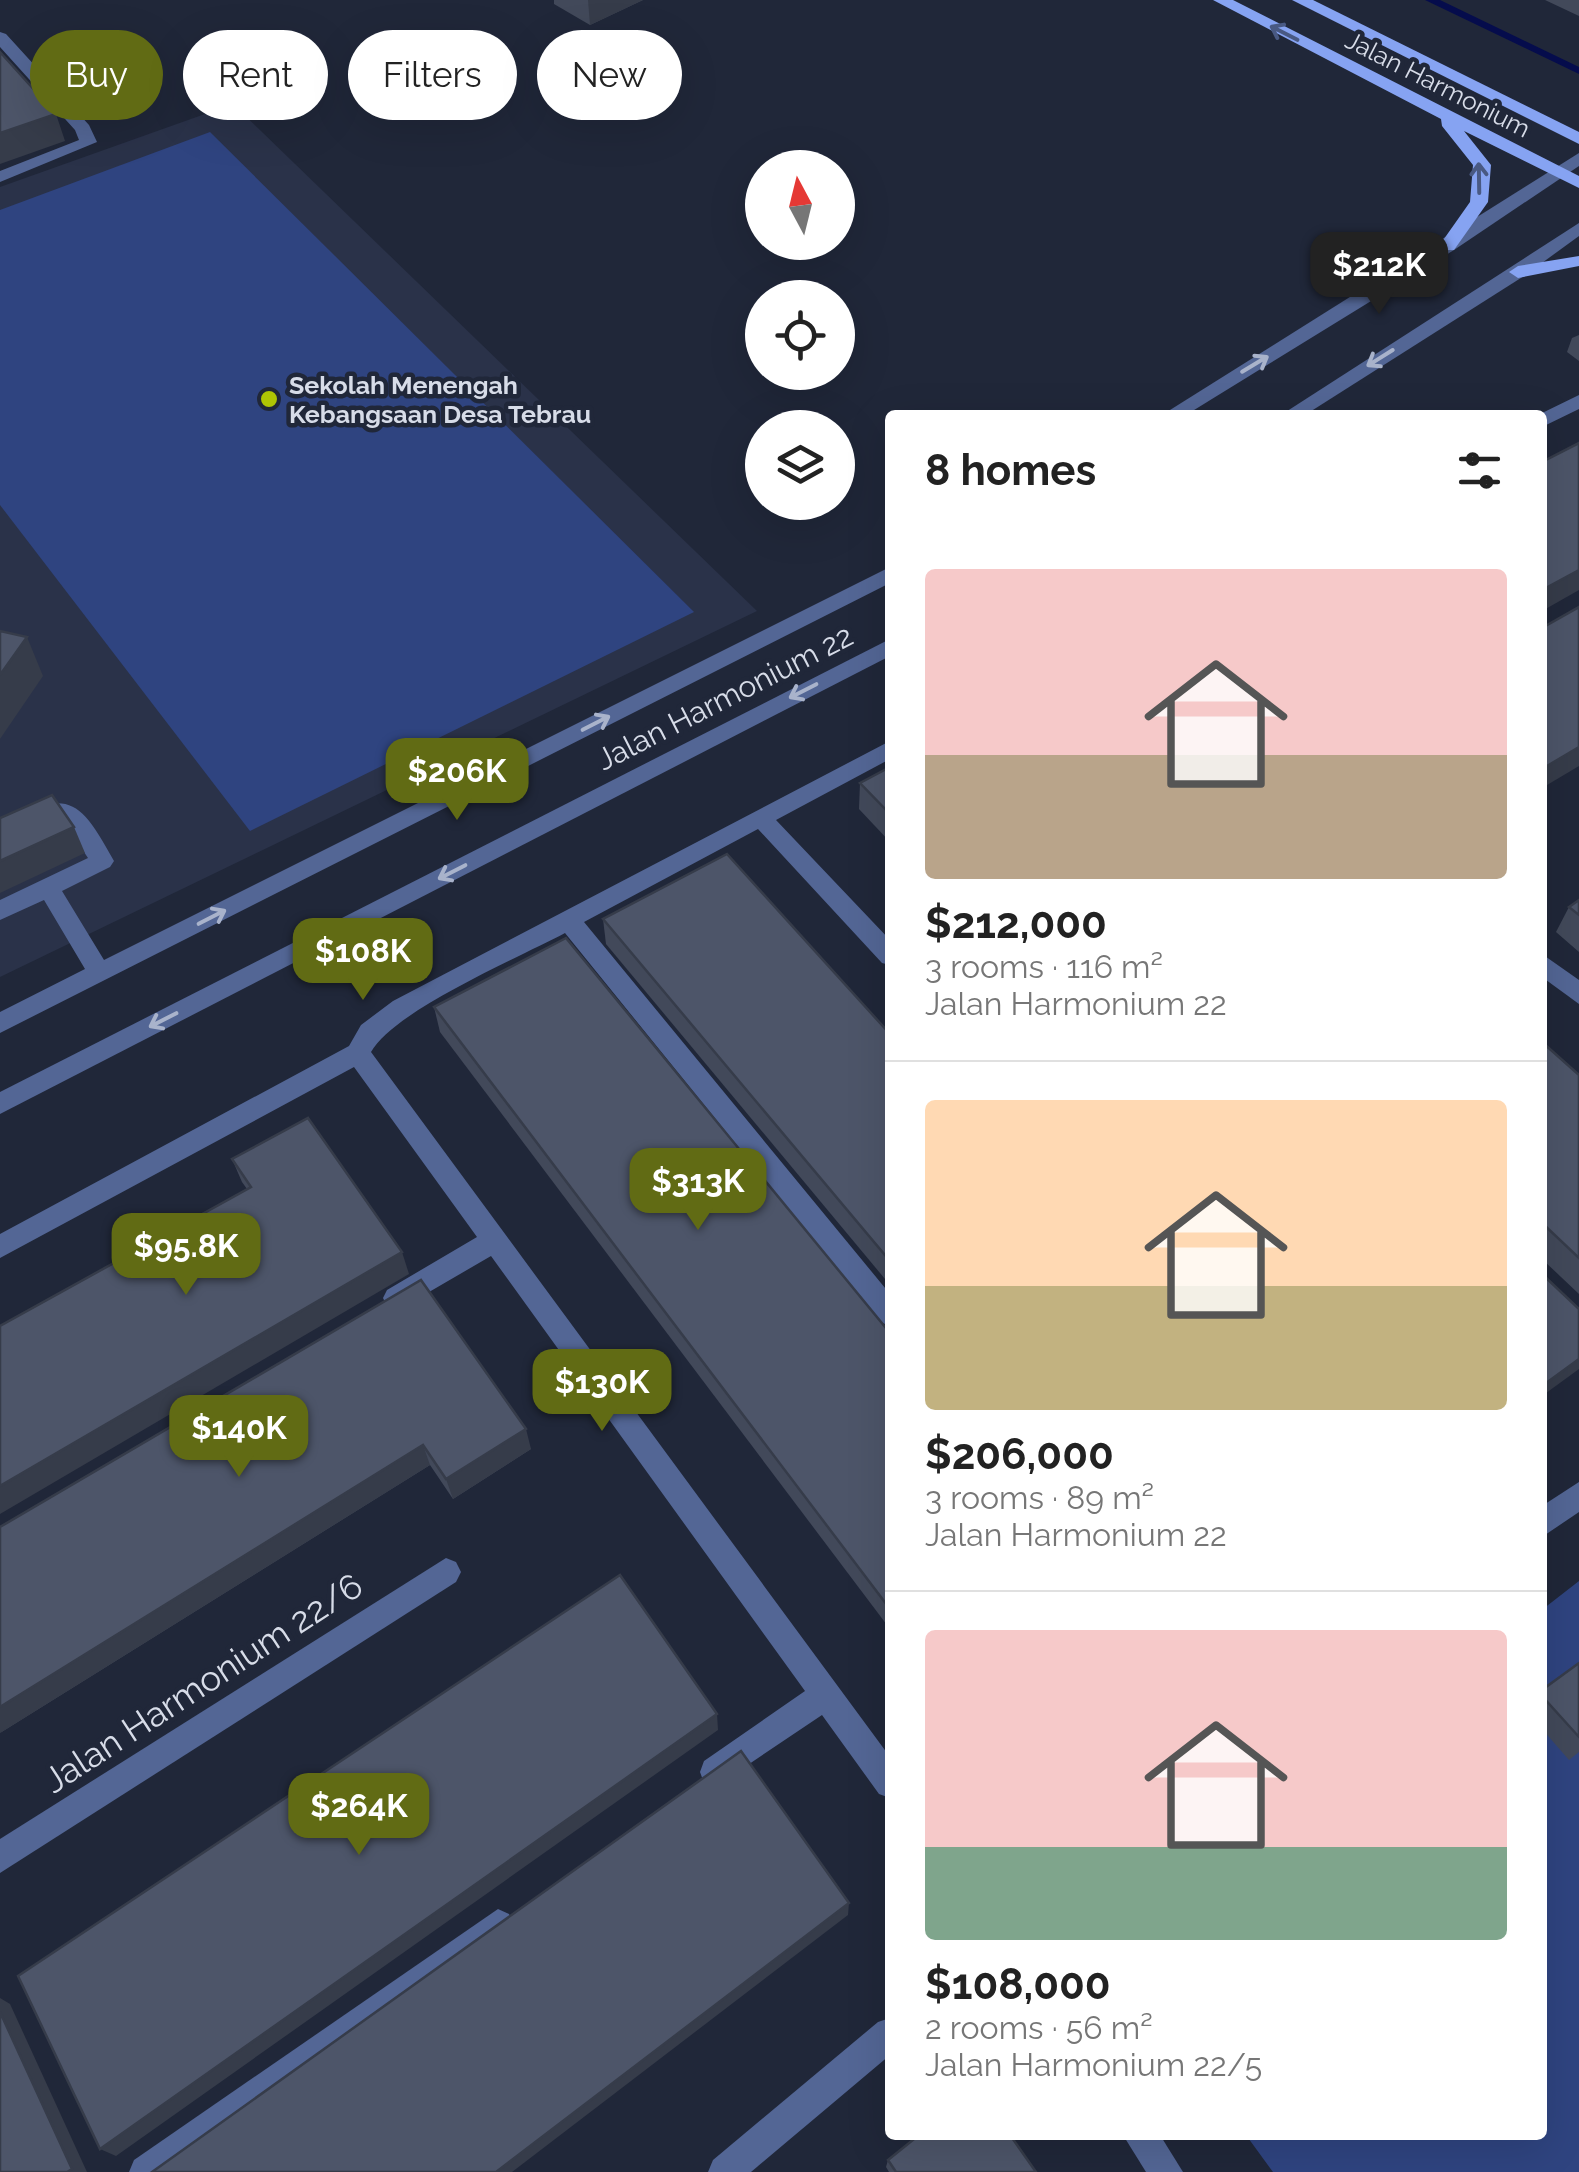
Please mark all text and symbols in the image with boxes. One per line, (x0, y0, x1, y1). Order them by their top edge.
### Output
one-way arrow (1269, 22, 1299, 42)
street label: Jalan Harmonium (1341, 24, 1535, 144)
chip: Buy (30, 30, 163, 120)
chip: Rent (183, 30, 328, 120)
chip: Filters (348, 30, 517, 120)
chip: New (537, 30, 682, 120)
north arrow (745, 150, 855, 260)
map controls (745, 150, 855, 520)
one-way arrow (1470, 162, 1488, 195)
pin: $212K (1309, 232, 1449, 317)
text: $212K (1332, 246, 1426, 283)
button: locate (745, 280, 855, 390)
one-way arrow (1367, 348, 1395, 369)
one-way arrow (1240, 354, 1269, 374)
place label: Sekolah Menengah Kebangsaan Desa Tebrau (289, 370, 591, 429)
marker: Sekolah Menengah Kebangsaan Desa Tebrau (258, 388, 280, 410)
button: layers (745, 410, 855, 520)
icon: filters (1452, 443, 1507, 498)
text: 8 homes (925, 446, 1096, 495)
street label: Jalan Harmonium 22 (591, 618, 859, 777)
icon: home (1126, 634, 1306, 814)
one-way arrow (789, 682, 819, 701)
one-way arrow (581, 713, 610, 732)
pin: $206K (387, 738, 527, 823)
text: $206K (408, 752, 506, 789)
one-way arrow (437, 863, 467, 882)
text: $212,000 (925, 899, 1107, 948)
one-way arrow (197, 907, 227, 926)
pin: $108K (293, 918, 433, 1003)
text: $108K (315, 932, 411, 969)
text: 3 rooms · 116 m² (925, 948, 1163, 985)
text: Jalan Harmonium 22 (925, 985, 1227, 1022)
one-way arrow (148, 1011, 178, 1030)
pin: $313K (628, 1148, 768, 1233)
text: $313K (651, 1162, 745, 1199)
icon: home (1126, 1165, 1306, 1345)
pin: $95.8K (105, 1213, 267, 1298)
text: $95.8K (134, 1227, 238, 1264)
pin: $130K (532, 1349, 672, 1434)
text: $130K (554, 1363, 650, 1400)
pin: $140K (169, 1395, 309, 1480)
text: $140K (191, 1409, 287, 1446)
text: $206,000 (925, 1430, 1114, 1479)
text: 3 rooms · 89 m² (925, 1479, 1154, 1516)
text: Jalan Harmonium 22 (925, 1516, 1227, 1553)
street label: Jalan Harmonium 22/6 (36, 1564, 370, 1801)
icon: home (1126, 1695, 1306, 1875)
pin: $264K (289, 1773, 429, 1858)
text: $264K (310, 1787, 408, 1824)
text: $108,000 (925, 1960, 1111, 2009)
text: 2 rooms · 56 m² (925, 2009, 1153, 2046)
text: Jalan Harmonium 22/5 (925, 2046, 1262, 2083)

